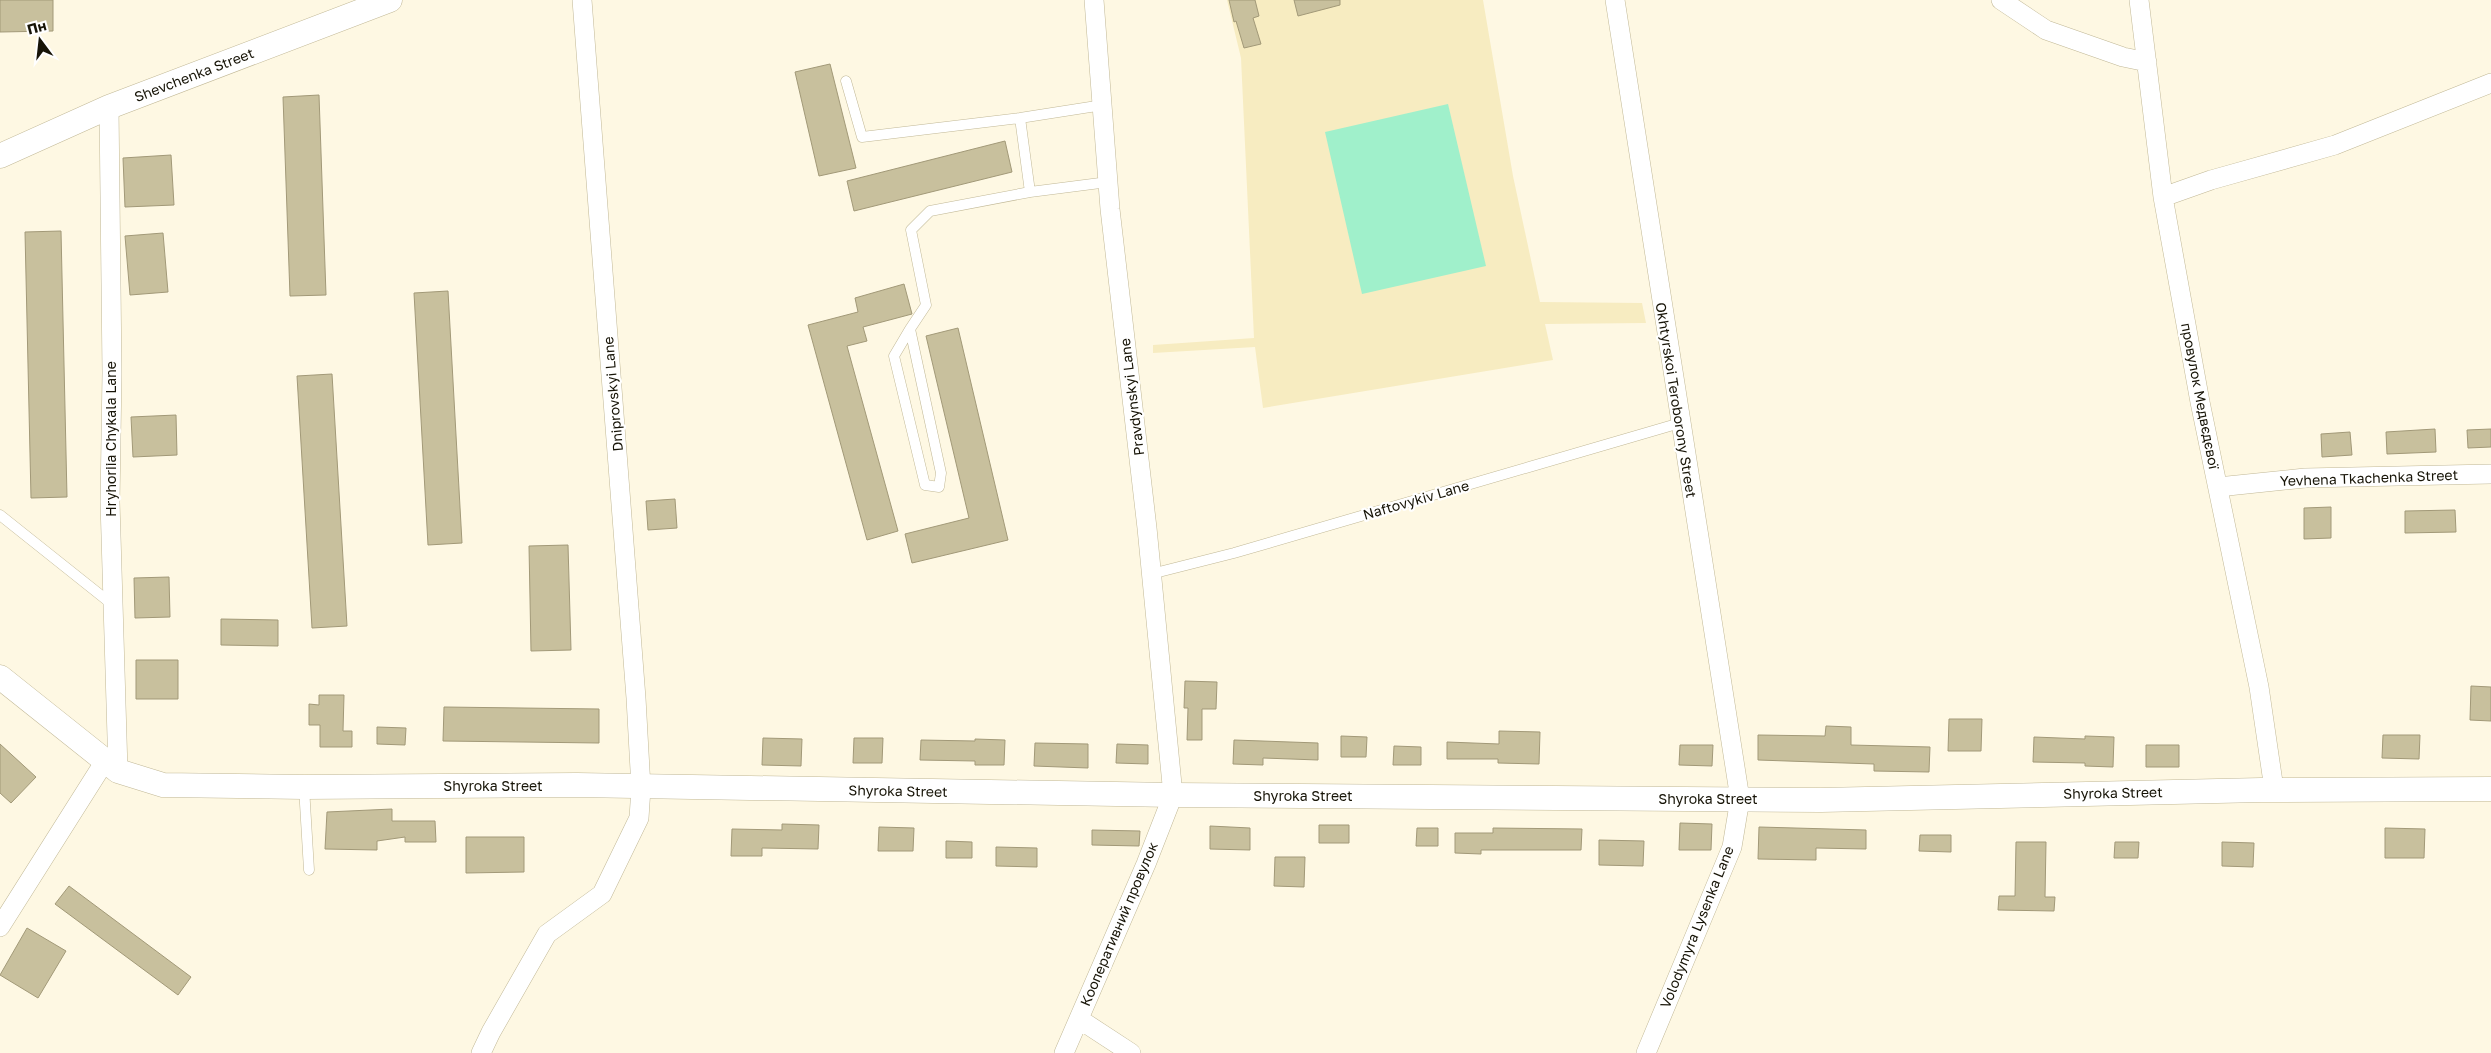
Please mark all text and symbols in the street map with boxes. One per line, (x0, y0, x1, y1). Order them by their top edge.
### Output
north arrow (15, 15, 65, 65)
text: Пн (25, 16, 48, 38)
street label: Shevchenka Street (132, 44, 256, 105)
street label: Okhtyrskoi Teroborony Street (1653, 301, 1700, 499)
street label: провулок Медвєдєвої (2178, 321, 2223, 472)
street label: Dniprovskyi Lane (599, 336, 626, 452)
street label: Pravdynskyi Lane (1116, 337, 1147, 457)
street label: Hryhoriia Chykala Lane (102, 361, 119, 517)
street label: Yevhena Tkachenka Street (2280, 466, 2458, 489)
street label: Naftovykiv Lane (1361, 476, 1471, 523)
street label: Shyroka Street (443, 777, 543, 794)
street label: Shyroka Street (848, 781, 948, 800)
street label: Shyroka Street (2063, 783, 2163, 802)
street label: Shyroka Street (1253, 787, 1353, 804)
street label: Shyroka Street (1658, 790, 1758, 807)
street label: Кооперативний провулок (1076, 839, 1161, 1009)
street label: Volodymyra Lysenka Lane (1656, 843, 1737, 1010)

